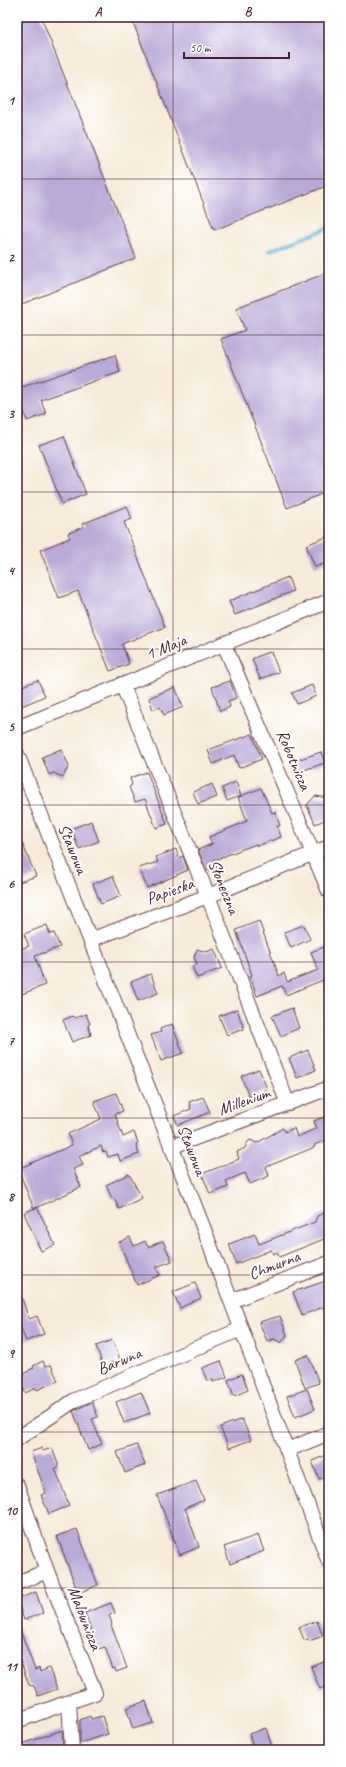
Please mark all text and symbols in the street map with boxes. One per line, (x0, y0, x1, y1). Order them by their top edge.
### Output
text: A (95, 4, 103, 20)
text: B (245, 4, 253, 20)
scale bar (184, 34, 289, 60)
text: 50 m (190, 40, 212, 56)
text: 1 (8, 93, 16, 109)
text: 2 (8, 250, 15, 266)
text: 3 (8, 406, 15, 422)
text: 4 (8, 563, 16, 579)
street label: 1 Maja (143, 629, 190, 665)
text: 5 (8, 719, 15, 735)
street label: Robotnicza (272, 727, 317, 795)
street label: Stawowa (53, 821, 93, 879)
street label: Słoneczna (204, 857, 245, 919)
street label: Papieska (143, 872, 198, 909)
text: 6 (8, 876, 15, 892)
text: 7 (8, 1033, 15, 1049)
street label: Millenium (215, 1081, 274, 1120)
street label: Stawowa (173, 1122, 212, 1180)
text: 8 (8, 1189, 16, 1205)
street label: Chmurna (245, 1245, 304, 1284)
street label: Barwna (94, 1342, 145, 1380)
text: 9 (8, 1346, 15, 1362)
text: 10 (5, 1503, 18, 1519)
street label: Malownicza (63, 1583, 107, 1654)
text: 11 (5, 1659, 19, 1675)

